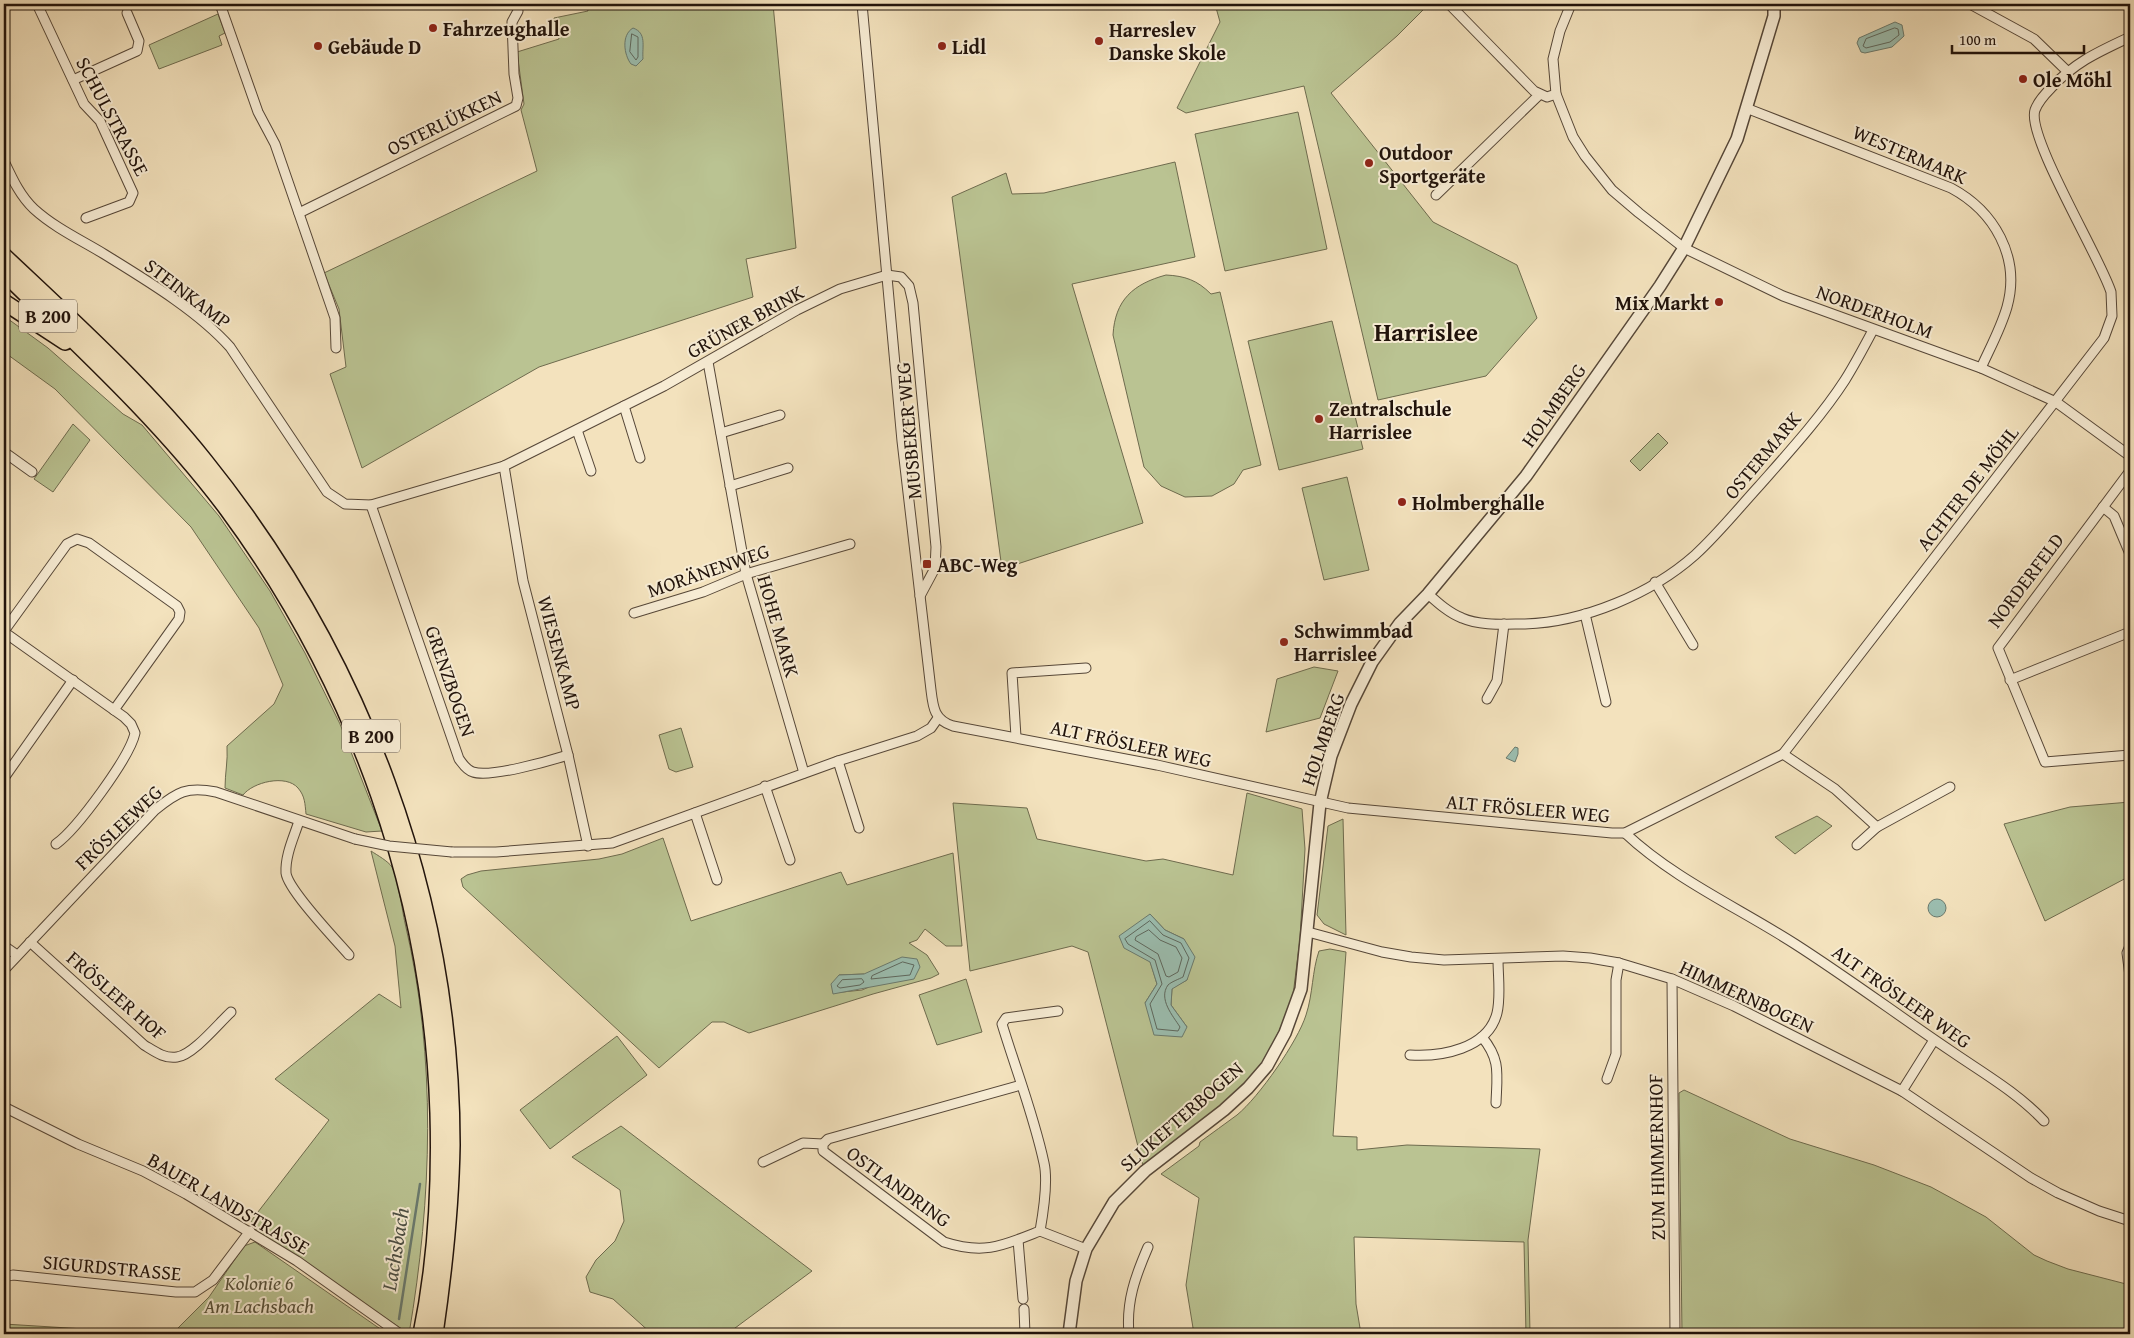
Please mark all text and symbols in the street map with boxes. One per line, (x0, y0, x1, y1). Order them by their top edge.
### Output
place label: Fahrzeughalle (443, 14, 570, 43)
place label: Harreslev Danske Skole (1109, 15, 1226, 67)
marker: Fahrzeughalle (427, 22, 439, 34)
scale bar (1952, 22, 2084, 54)
text: 100 m (1959, 29, 1997, 50)
place label: Gebäude D (328, 32, 421, 61)
place label: Lidl (952, 32, 986, 61)
marker: Harreslev Danske Skole (1093, 35, 1105, 47)
marker: Gebäude D (312, 40, 324, 52)
marker: Lidl (936, 40, 948, 52)
street label: SCHULSTRASSE (69, 51, 157, 181)
place label: Ole Möhl (2033, 65, 2112, 94)
marker: Ole Möhl (2017, 73, 2029, 85)
street label: OSTERLÜKKEN (382, 82, 506, 162)
street label: WESTERMARK (1848, 117, 1972, 191)
place label: Outdoor Sportgeräte (1379, 138, 1486, 190)
marker: Outdoor Sportgeräte (1363, 157, 1375, 169)
street label: STEINKAMP (139, 251, 237, 335)
street label: NORDERHOLM (1813, 276, 1937, 346)
street label: GRÜNER BRINK (681, 277, 809, 365)
place label: Mix Markt (1615, 288, 1709, 317)
marker: Mix Markt (1713, 296, 1725, 308)
road number: B 200 (19, 300, 77, 332)
district label: Harrislee (1374, 314, 1478, 350)
street label: HOLMBERG (1513, 357, 1593, 453)
street label: MUSBEKER WEG (888, 361, 928, 501)
place label: Zentralschule Harrislee (1329, 394, 1452, 446)
street label: OSTERMARK (1717, 405, 1807, 505)
marker: Zentralschule Harrislee (1313, 413, 1325, 425)
street label: ACHTER DE MÖHL (1909, 419, 2025, 557)
place label: Holmberghalle (1412, 488, 1545, 517)
marker: Holmberghalle (1396, 496, 1408, 508)
street label: NORDERFELD (1980, 526, 2070, 634)
street label: MORÄNENWEG (643, 535, 773, 604)
place label: ABC-Weg (937, 550, 1018, 579)
marker: ABC-Weg (921, 558, 933, 570)
street label: HOHE MARK (751, 571, 807, 681)
street label: WIESENKAMP (531, 593, 589, 713)
place label: Schwimmbad Harrislee (1294, 616, 1413, 668)
street label: GRENZBOGEN (418, 622, 484, 740)
marker: Schwimmbad Harrislee (1278, 636, 1290, 648)
street label: HOLMBERG (1293, 689, 1351, 789)
street label: ALT FRÖSLEER WEG (1048, 712, 1215, 774)
road number: B 200 (342, 719, 400, 752)
street label: FRÖSLEEWEG (68, 777, 169, 876)
street label: ALT FRÖSLEER WEG (1445, 786, 1611, 830)
street label: ALT FRÖSLEER WEG (1826, 937, 1978, 1055)
street label: FRÖSLEER HOF (61, 943, 173, 1047)
street label: HIMMERNBOGEN (1675, 952, 1819, 1040)
street label: SLUKEFTERBOGEN (1113, 1054, 1249, 1178)
street label: ZUM HIMMERNHOF (1640, 1073, 1672, 1241)
street label: OSTLANDRING (841, 1138, 957, 1234)
street label: BAUER LANDSTRASSE (142, 1145, 316, 1261)
water label: Lachsbach (373, 1205, 417, 1294)
street label: SIGURDSTRASSE (42, 1247, 182, 1287)
park label: Kolonie 6 Am Lachsbach (203, 1268, 314, 1320)

